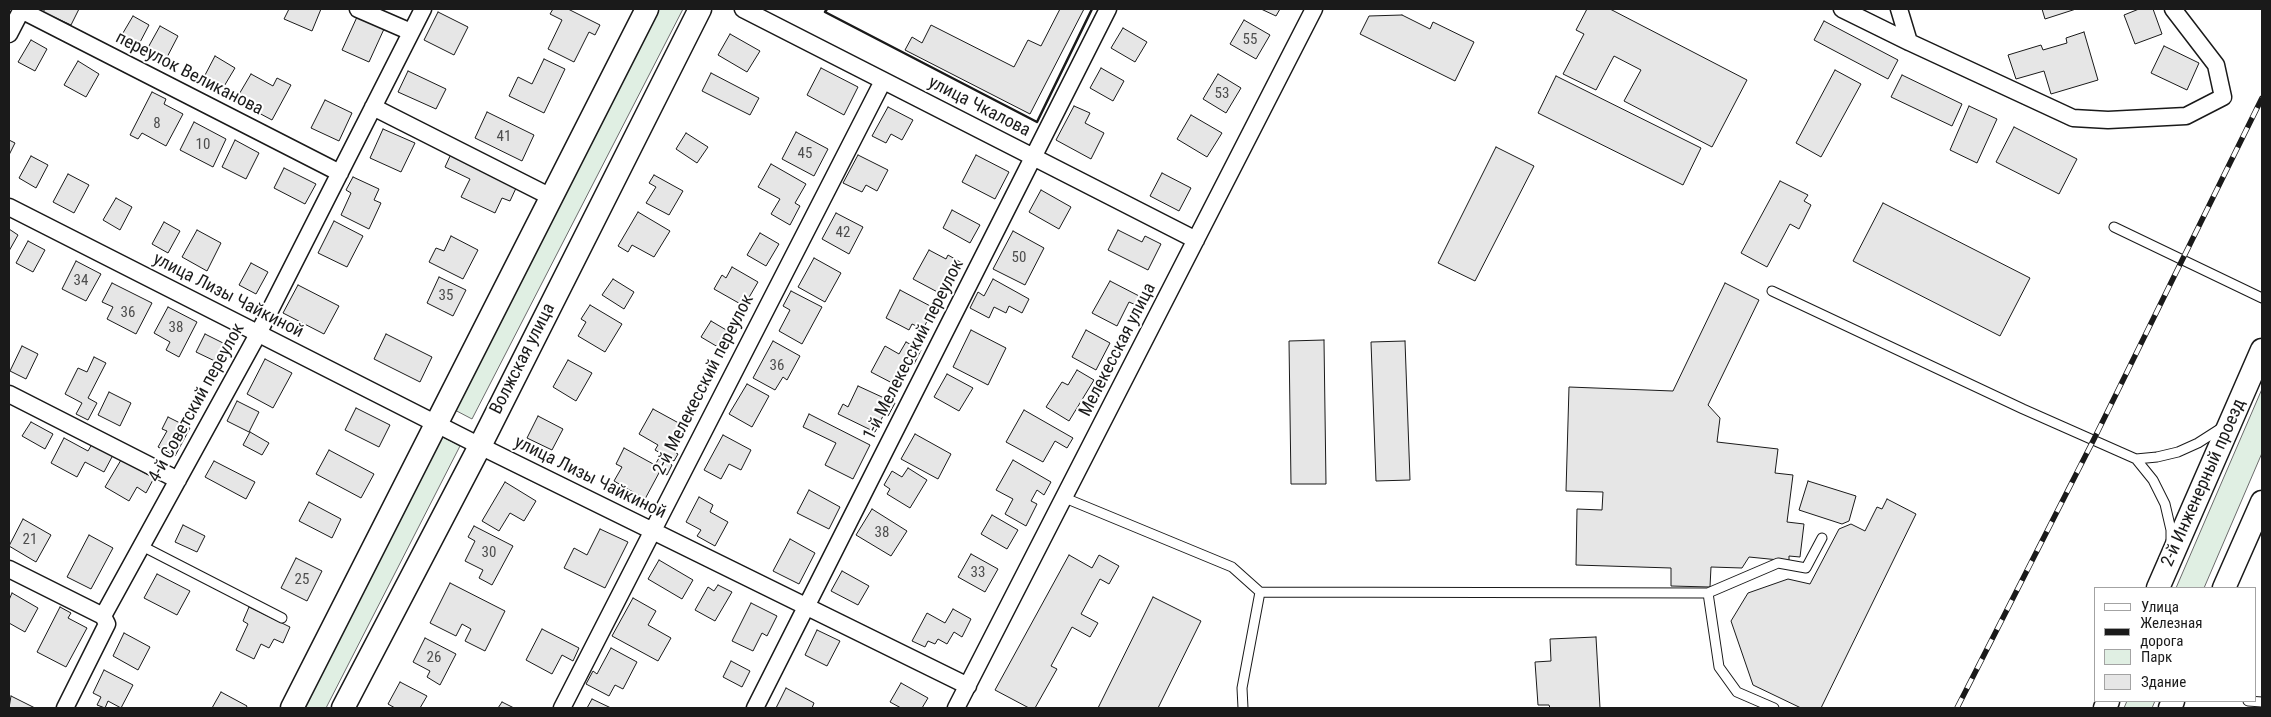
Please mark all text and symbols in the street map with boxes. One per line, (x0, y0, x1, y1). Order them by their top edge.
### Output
street label: переулок Великанова (112, 27, 266, 121)
house number: 55 (1243, 31, 1257, 49)
street label: улица Чкалова (924, 72, 1034, 142)
house number: 53 (1215, 85, 1229, 103)
house number: 8 (153, 115, 161, 133)
house number: 41 (497, 128, 511, 146)
house number: 10 (196, 136, 210, 154)
house number: 45 (798, 145, 812, 163)
house number: 42 (836, 224, 850, 242)
street label: улица Лизы Чайкиной (149, 249, 307, 343)
house number: 50 (1012, 249, 1026, 267)
street label: 1-й Мелекесский переулок (859, 256, 969, 444)
house number: 34 (74, 272, 88, 290)
street label: Мелекесская улица (1075, 280, 1161, 420)
house number: 35 (439, 287, 453, 305)
street label: 2-й Мелекесский переулок (649, 291, 759, 479)
street label: Волжская улица (486, 300, 560, 418)
house number: 36 (121, 304, 135, 322)
house number: 38 (169, 319, 183, 337)
street label: 4-й Советский переулок (144, 320, 250, 486)
house number: 36 (770, 357, 784, 375)
street label: 2-й Инженерный проезд (2157, 396, 2251, 570)
street label: улица Лизы Чайкиной (511, 432, 669, 524)
house number: 38 (875, 524, 889, 542)
house number: 21 (23, 531, 37, 549)
house number: 30 (482, 544, 496, 562)
house number: 33 (971, 564, 985, 582)
house number: 25 (295, 571, 309, 589)
legend (2094, 587, 2256, 702)
text: Улица (2141, 598, 2179, 616)
text: Железная дорога (2140, 614, 2202, 650)
text: Парк (2141, 648, 2172, 666)
house number: 26 (427, 649, 441, 667)
text: Здание (2141, 673, 2186, 691)

